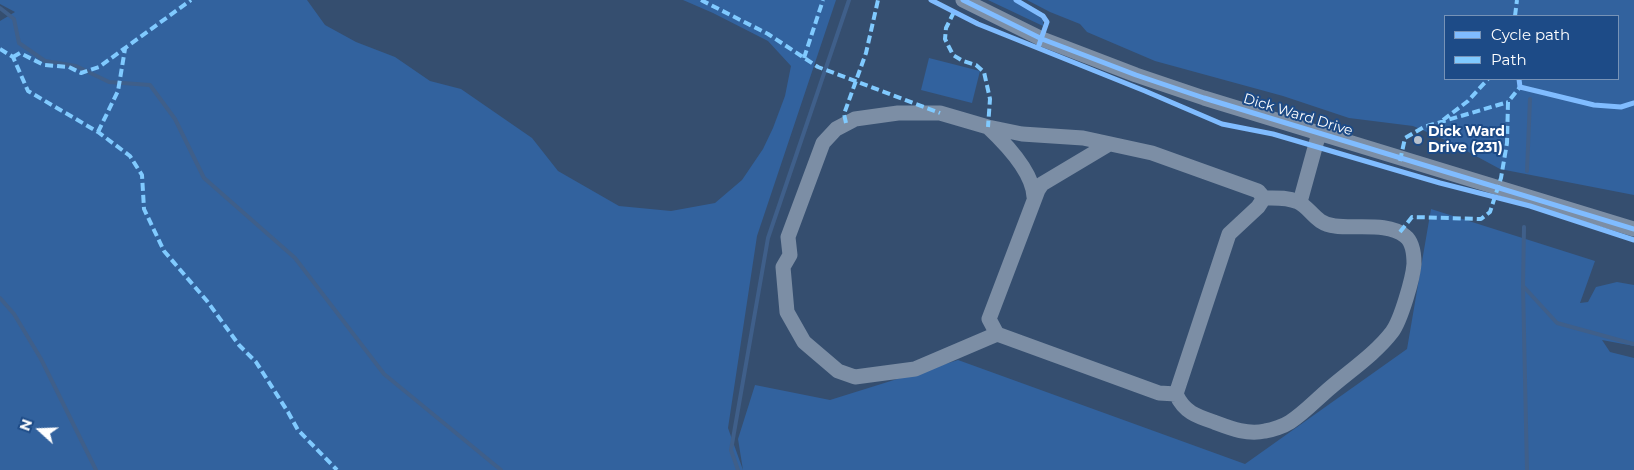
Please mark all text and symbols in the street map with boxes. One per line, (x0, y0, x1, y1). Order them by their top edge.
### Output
legend (1444, 15, 1619, 80)
text: Cycle path (1491, 25, 1570, 44)
text: Path (1491, 50, 1527, 69)
street label: Dick Ward Drive (1241, 90, 1355, 140)
place label: Dick Ward Drive (231) (1428, 124, 1505, 156)
marker: Dick Ward Drive (231) (1412, 134, 1424, 146)
north arrow (15, 405, 65, 455)
text: N (16, 416, 36, 433)

